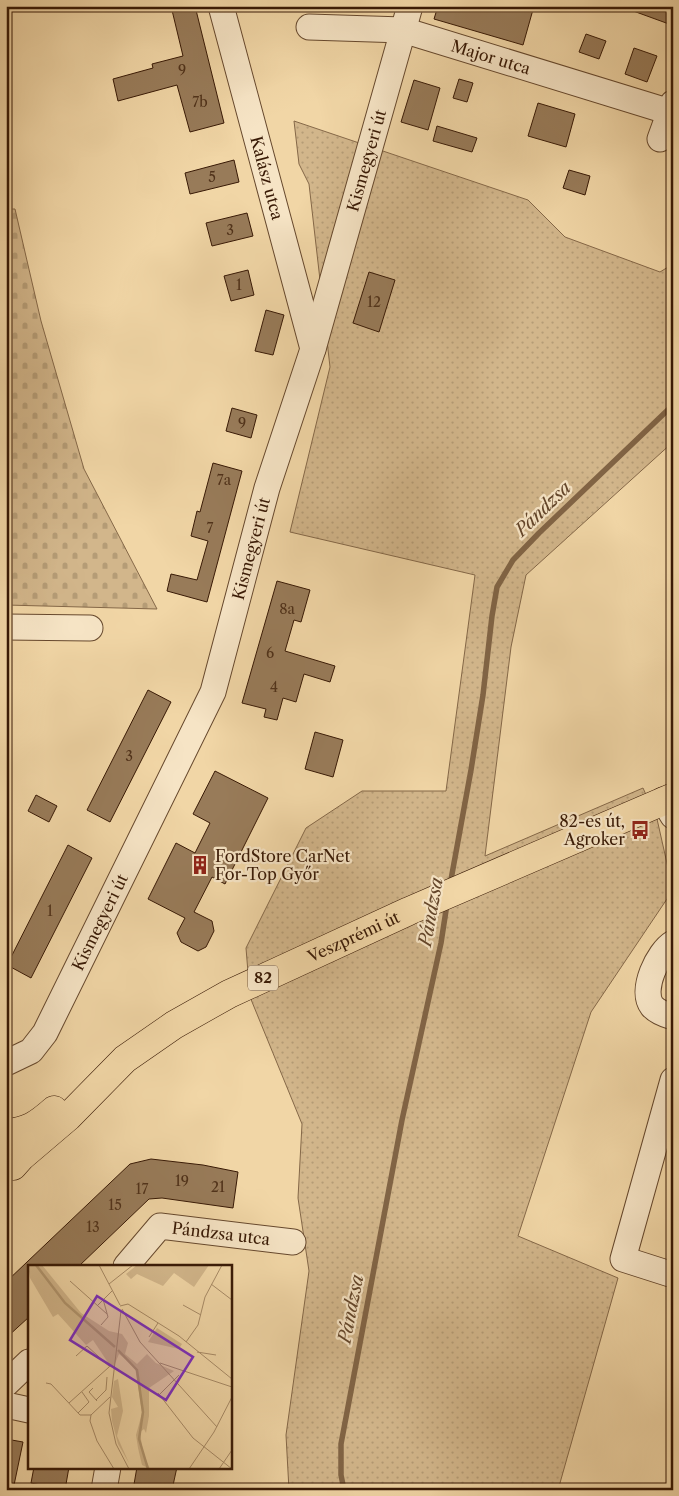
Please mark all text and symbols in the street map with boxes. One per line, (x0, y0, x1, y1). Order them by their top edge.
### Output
street label: Major utca (449, 35, 534, 79)
house number: 9 (178, 61, 186, 79)
house number: 7b (192, 93, 208, 111)
street label: Kismegyeri út (342, 107, 390, 214)
street label: Kalász utca (246, 134, 288, 223)
house number: 5 (208, 168, 216, 186)
house number: 3 (226, 221, 234, 239)
house number: 1 (236, 276, 242, 294)
house number: 12 (367, 293, 381, 311)
house number: 9 (238, 414, 246, 432)
house number: 7a (217, 471, 232, 489)
water label: Pándzsa (509, 477, 576, 542)
street label: Kismegyeri út (228, 495, 274, 602)
house number: 7 (207, 519, 214, 537)
house number: 8a (279, 600, 295, 618)
house number: 6 (266, 644, 274, 662)
house number: 4 (270, 678, 278, 696)
house number: 3 (125, 747, 133, 765)
place label: 82-es út, Agroker (559, 811, 625, 849)
bus stop icon: 82-es út, Agroker (629, 819, 651, 841)
place label: FordStore CarNet For-Top Győr (215, 846, 351, 884)
building icon: FordStore CarNet For-Top Győr (189, 854, 211, 876)
street label: Kismegyeri út (67, 870, 132, 974)
water label: Pándzsa (414, 876, 448, 950)
house number: 1 (47, 902, 53, 920)
street label: Veszprémi út (303, 907, 403, 967)
road number: 82 (248, 966, 278, 990)
house number: 19 (175, 1172, 189, 1190)
house number: 21 (211, 1178, 225, 1196)
house number: 17 (136, 1180, 148, 1198)
house number: 15 (108, 1196, 122, 1214)
house number: 13 (86, 1218, 100, 1236)
street label: Pándzsa utca (171, 1218, 272, 1249)
inset map (28, 1265, 231, 1468)
water label: Pándzsa (333, 1272, 368, 1347)

